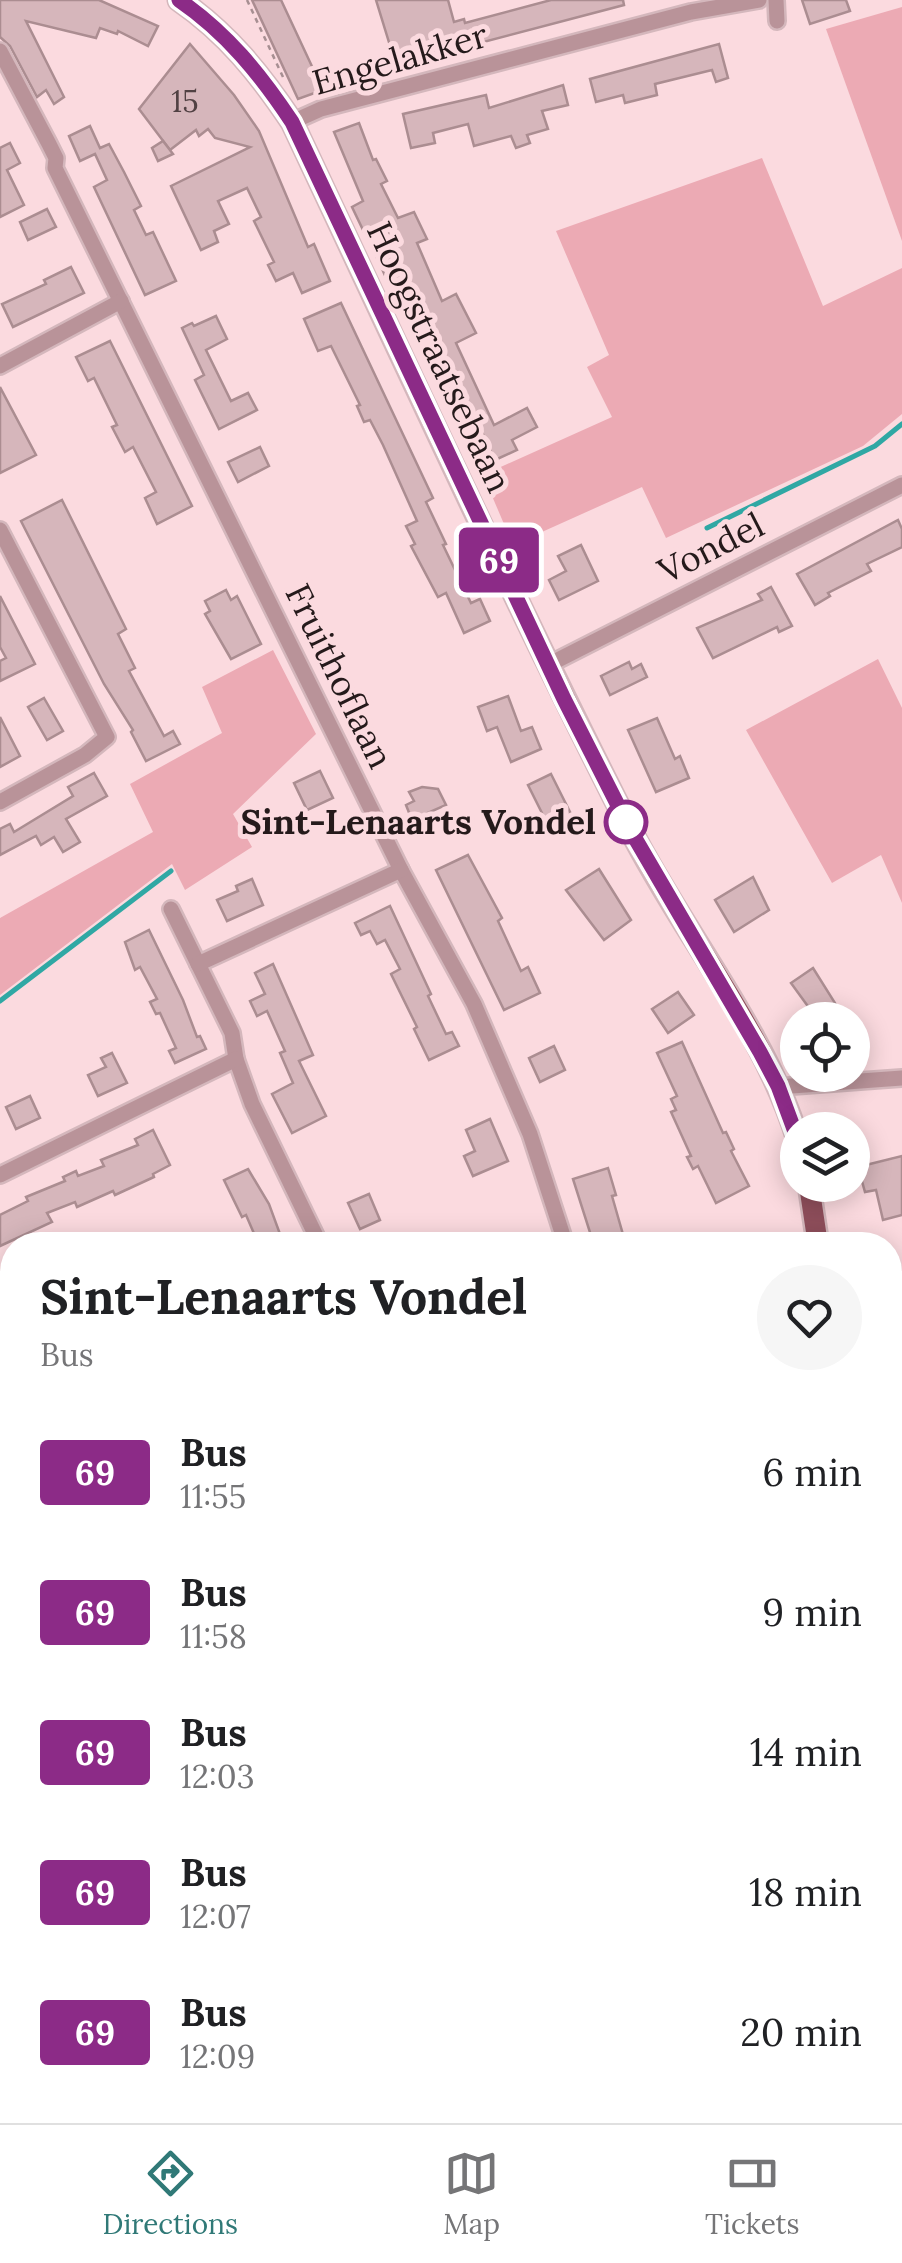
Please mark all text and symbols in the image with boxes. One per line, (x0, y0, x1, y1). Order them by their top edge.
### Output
street label: Engelakker (307, 12, 493, 105)
house number: 15 (171, 82, 199, 120)
street label: Hoogstraatsebaan (357, 214, 522, 499)
street label: Vondel (649, 502, 771, 594)
line badge: 69 (454, 528, 544, 592)
text: 69 (479, 538, 519, 583)
street label: Fruithoflaan (275, 576, 403, 775)
place label: Sint-Lenaarts Vondel (241, 799, 596, 844)
marker: Sint-Lenaarts Vondel (605, 801, 647, 843)
map controls (780, 1002, 870, 1202)
button: locate (780, 1002, 870, 1092)
button: layers (780, 1112, 870, 1202)
button: heart (757, 1265, 862, 1370)
text: Sint-Lenaarts Vondel (40, 1266, 527, 1327)
text: Bus (40, 1334, 94, 1375)
text: Bus (180, 1428, 247, 1476)
text: 6 min (762, 1448, 862, 1496)
text: 69 (75, 1450, 115, 1495)
text: 11:55 (180, 1476, 246, 1517)
text: Bus (180, 1568, 247, 1616)
text: 9 min (762, 1588, 862, 1636)
text: 69 (75, 1590, 115, 1635)
text: 11:58 (180, 1616, 247, 1657)
text: Bus (180, 1708, 247, 1756)
text: 14 min (750, 1728, 862, 1776)
text: 69 (75, 1730, 115, 1775)
text: 12:03 (180, 1756, 255, 1797)
text: Bus (180, 1848, 247, 1896)
text: 18 min (749, 1868, 862, 1916)
text: 69 (75, 1870, 115, 1915)
text: 12:07 (180, 1896, 251, 1937)
text: Bus (180, 1988, 247, 2036)
text: 20 min (740, 2008, 862, 2056)
text: 69 (75, 2010, 115, 2055)
text: 12:09 (180, 2036, 255, 2077)
tab: Directions (103, 2146, 238, 2242)
tab: Map (443, 2146, 500, 2242)
tab: Tickets (705, 2146, 799, 2242)

